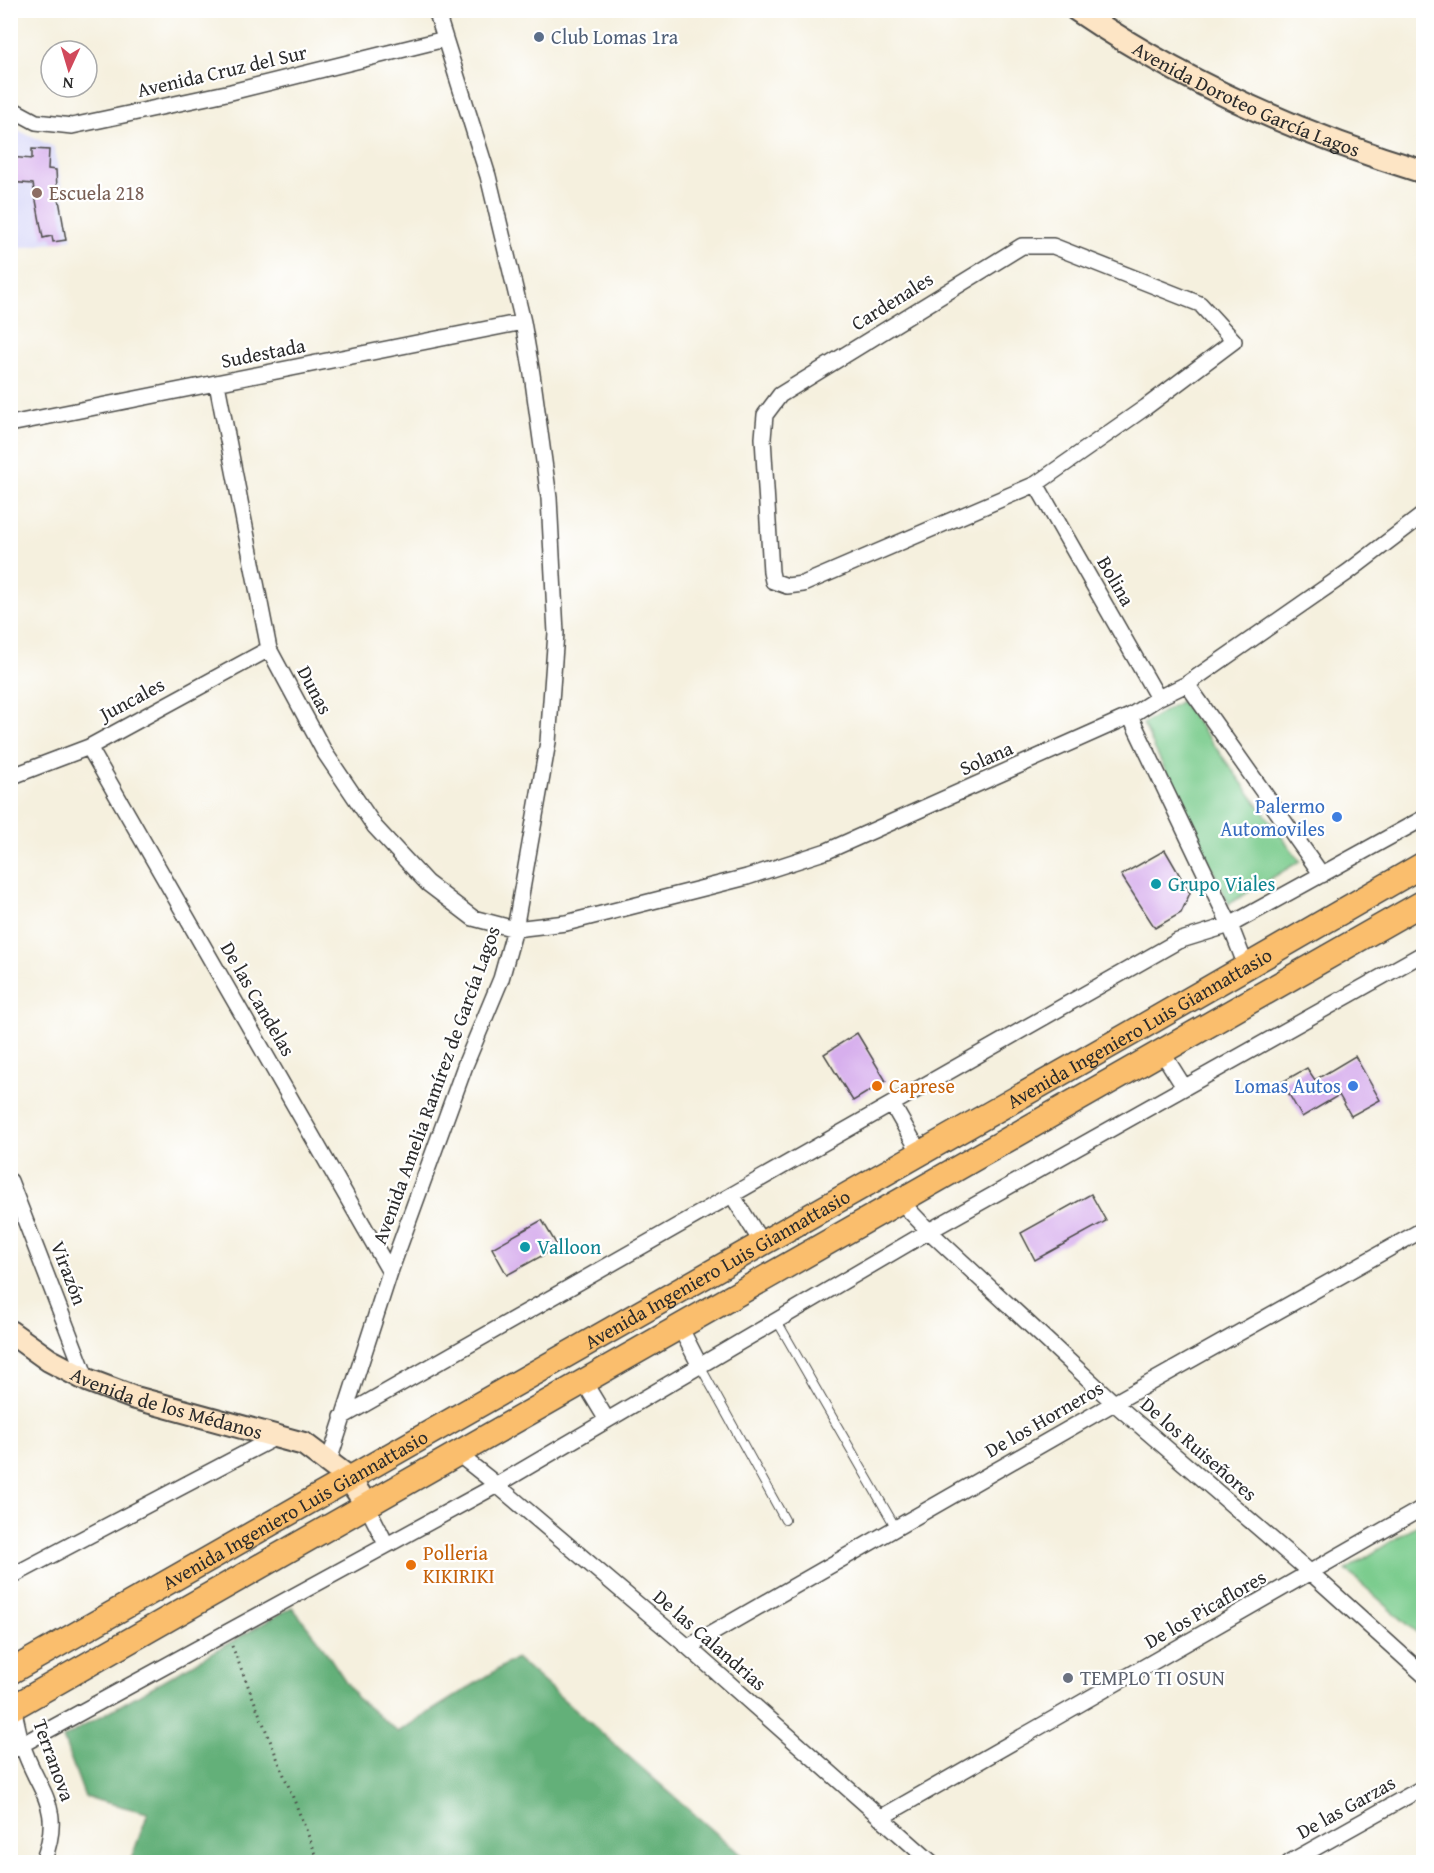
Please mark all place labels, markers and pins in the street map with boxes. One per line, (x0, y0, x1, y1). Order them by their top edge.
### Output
place label: Club Lomas 1ra (551, 22, 679, 51)
marker: Club Lomas 1ra (532, 30, 546, 44)
place label: Escuela 218 (49, 178, 145, 207)
marker: Escuela 218 (30, 186, 44, 200)
place label: Palermo Automoviles (1220, 791, 1325, 843)
marker: Palermo Automoviles (1330, 810, 1344, 824)
place label: Grupo Viales (1168, 869, 1275, 898)
marker: Grupo Viales (1149, 877, 1163, 891)
place label: Caprese (889, 1071, 955, 1100)
place label: Lomas Autos (1235, 1071, 1341, 1100)
marker: Caprese (870, 1079, 884, 1093)
marker: Lomas Autos (1346, 1079, 1360, 1093)
place label: Valloon (537, 1232, 601, 1261)
marker: Valloon (518, 1240, 532, 1254)
place label: Polleria KIKIRIKI (423, 1538, 495, 1590)
marker: Polleria KIKIRIKI (404, 1558, 418, 1572)
place label: TEMPLO TI OSUN (1080, 1663, 1225, 1692)
marker: TEMPLO TI OSUN (1061, 1671, 1075, 1685)

